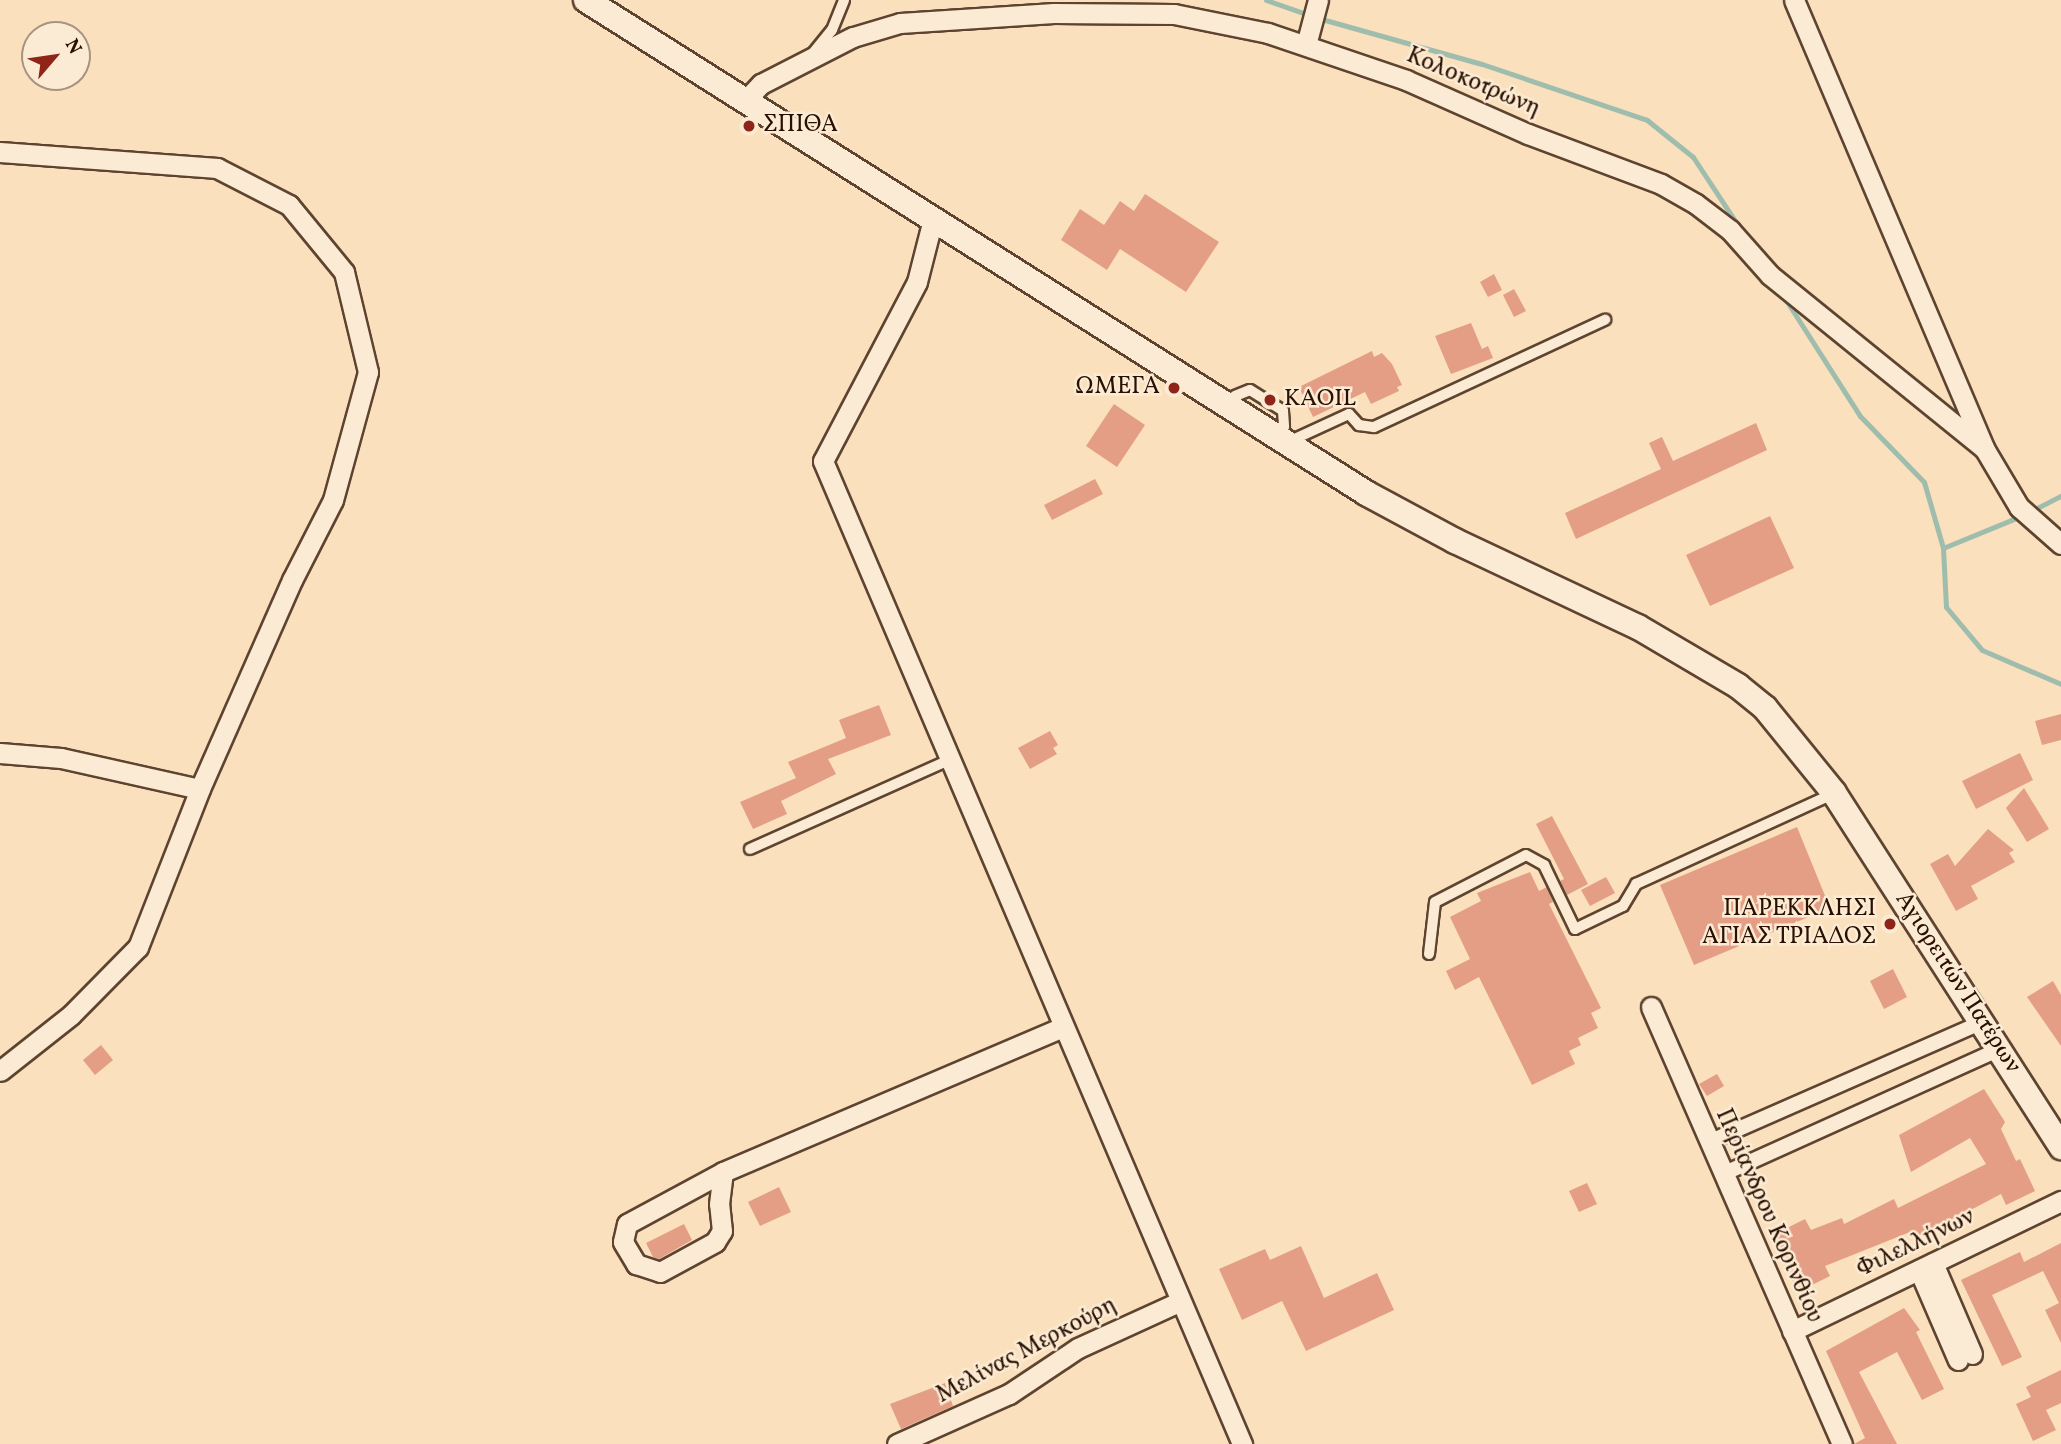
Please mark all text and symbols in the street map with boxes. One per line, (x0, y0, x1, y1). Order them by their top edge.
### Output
north arrow (21, 21, 91, 91)
text: N (58, 34, 87, 59)
street label: Κολοκοτρώνη (1402, 42, 1544, 124)
place label: ΣΠΙΘΑ (763, 112, 838, 140)
marker: ΣΠΙΘΑ (741, 118, 757, 134)
place label: ΩΜΕΓΑ (1075, 374, 1160, 402)
marker: ΩΜΕΓΑ (1166, 380, 1182, 396)
place label: KAOIL (1284, 386, 1356, 414)
marker: KAOIL (1262, 392, 1278, 408)
street label: Αγιορειτών Πατέρων (1887, 887, 2027, 1079)
place label: ΠΑΡΕΚΚΛΗΣΙ ΑΓΙΑΣ ΤΡΙΑΔΟΣ (1701, 896, 1876, 952)
marker: ΠΑΡΕΚΚΛΗΣΙ ΑΓΙΑΣ ΤΡΙΑΔΟΣ (1882, 916, 1898, 932)
street label: Περίανδρου Κορινθίου (1708, 1105, 1828, 1327)
street label: Φιλελλήνων (1852, 1203, 1980, 1285)
street label: Μελίνας Μερκούρη (932, 1291, 1122, 1411)

